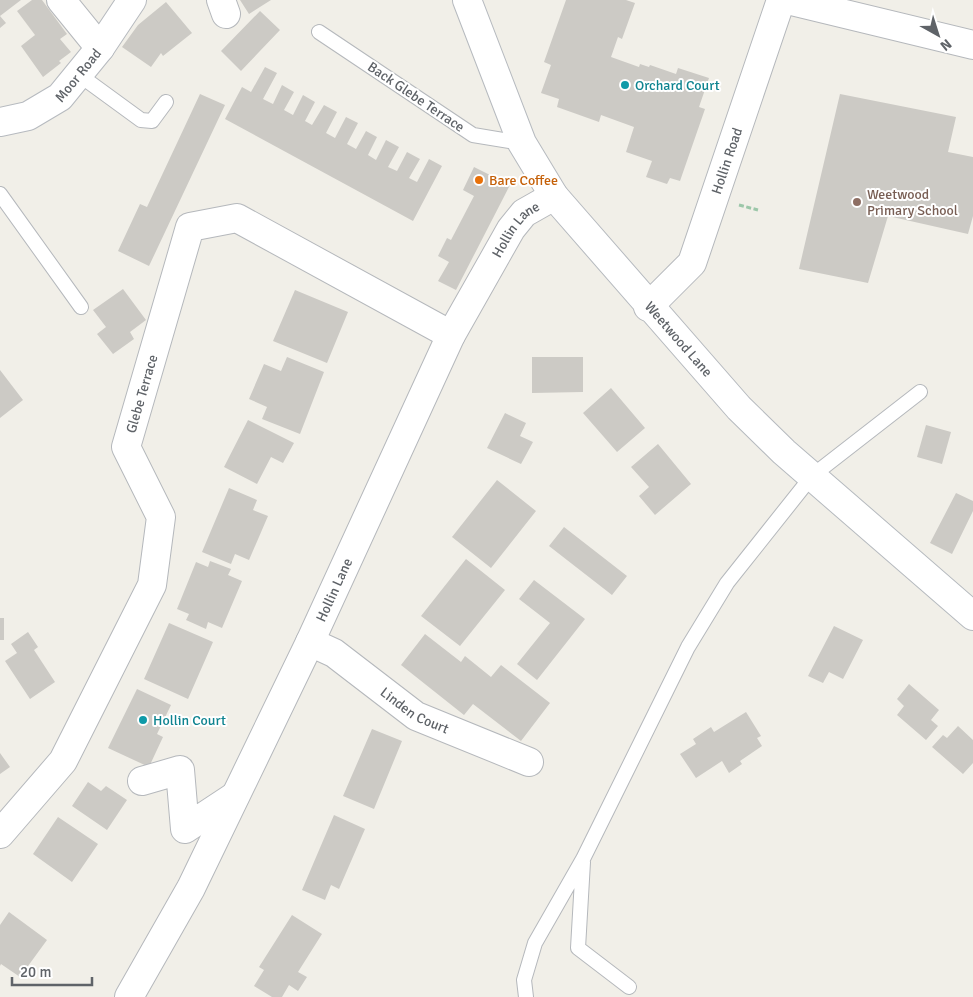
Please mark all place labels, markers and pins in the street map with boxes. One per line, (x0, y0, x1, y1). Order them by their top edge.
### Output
place label: Orchard Court (635, 77, 720, 94)
marker: Orchard Court (619, 79, 631, 91)
place label: Bare Coffee (489, 172, 558, 189)
marker: Bare Coffee (473, 174, 485, 186)
place label: Weetwood Primary School (867, 186, 958, 219)
marker: Weetwood Primary School (851, 196, 863, 208)
place label: Hollin Court (153, 712, 226, 729)
marker: Hollin Court (137, 714, 149, 726)

